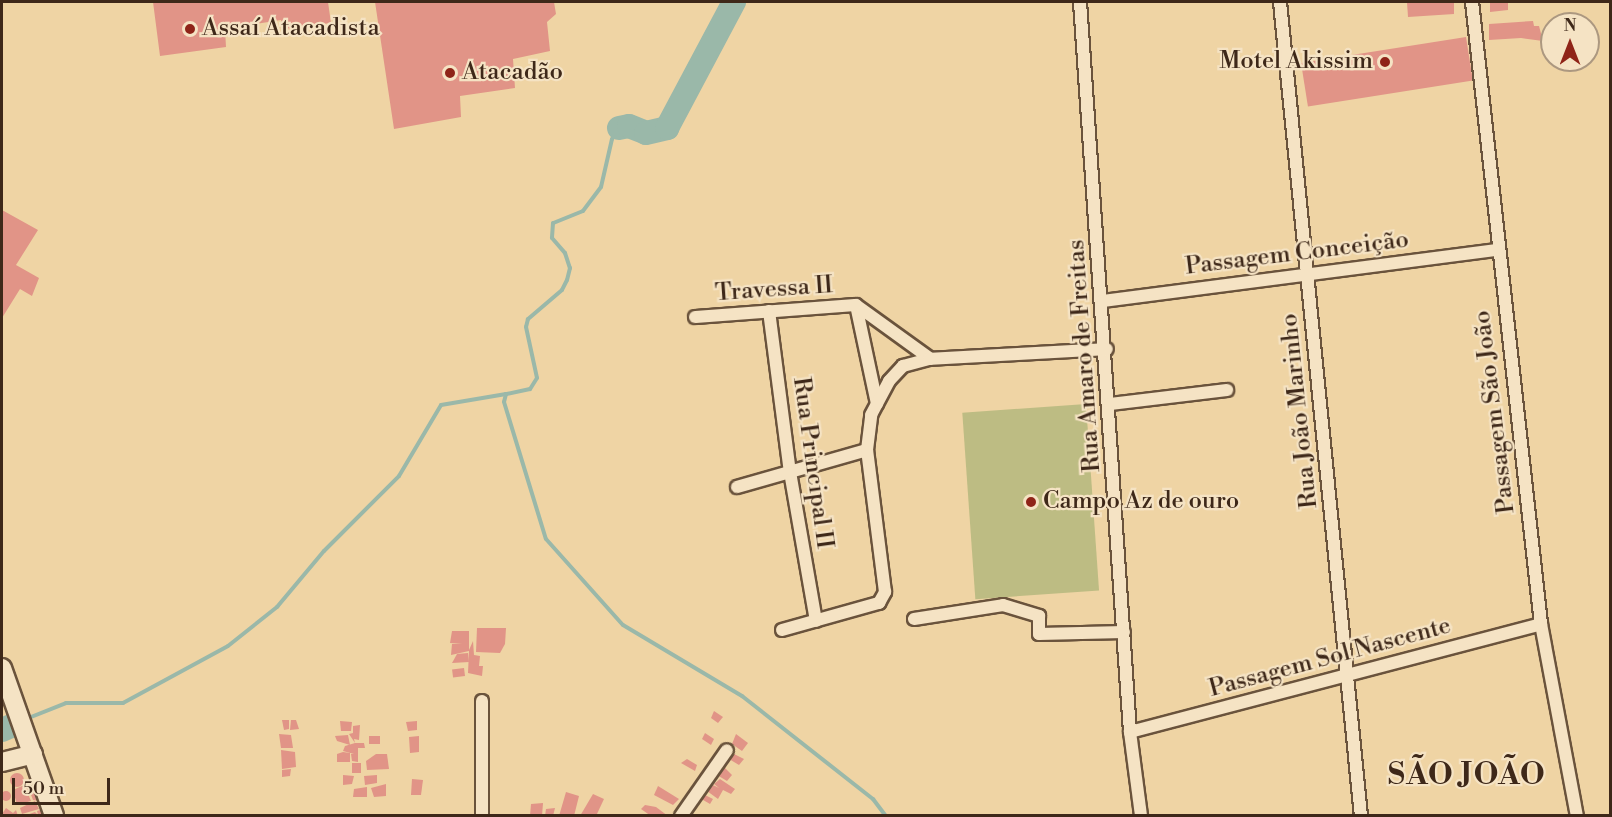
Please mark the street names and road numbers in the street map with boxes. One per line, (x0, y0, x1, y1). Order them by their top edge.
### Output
street label: Passagem Conceição (1184, 226, 1410, 282)
street label: Rua Amaro de Freitas (1063, 239, 1107, 473)
street label: Travessa II (714, 272, 834, 308)
street label: Passagem São João (1468, 309, 1522, 515)
street label: Rua João Marinho (1275, 312, 1325, 510)
street label: Rua Principal II (786, 375, 838, 551)
street label: Passagem Sol Nascente (1206, 612, 1454, 704)

